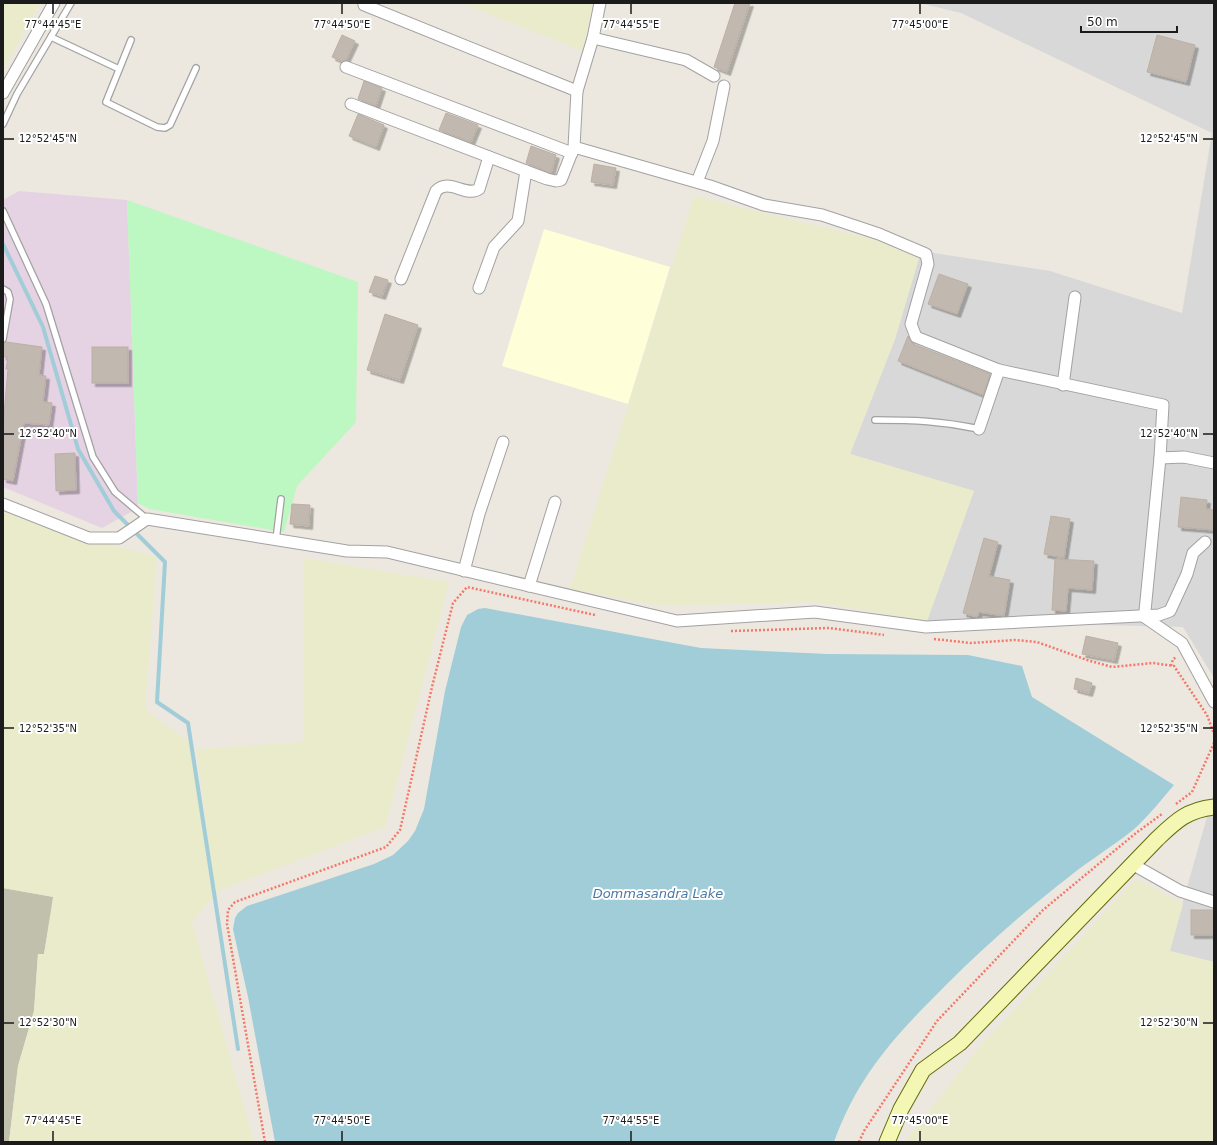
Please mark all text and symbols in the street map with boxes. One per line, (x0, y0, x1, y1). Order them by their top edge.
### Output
scale bar (1081, 8, 1177, 34)
text: 50 m (1087, 15, 1118, 29)
text: 77°44'45"E (25, 19, 81, 30)
text: 77°44'50"E (314, 19, 370, 30)
text: 77°44'55"E (603, 19, 659, 30)
text: 77°45'00"E (892, 19, 948, 30)
text: 12°52'45"N (19, 133, 77, 144)
text: 12°52'45"N (1140, 133, 1198, 144)
text: 12°52'40"N (19, 428, 77, 439)
text: 12°52'40"N (1140, 428, 1198, 439)
text: 12°52'35"N (19, 723, 77, 734)
text: 12°52'35"N (1140, 723, 1198, 734)
water label: Dommasandra Lake (593, 886, 723, 901)
text: 12°52'30"N (19, 1017, 77, 1028)
text: 12°52'30"N (1140, 1017, 1198, 1028)
text: 77°44'45"E (25, 1115, 81, 1126)
text: 77°44'50"E (314, 1115, 370, 1126)
text: 77°44'55"E (603, 1115, 659, 1126)
text: 77°45'00"E (892, 1115, 948, 1126)

